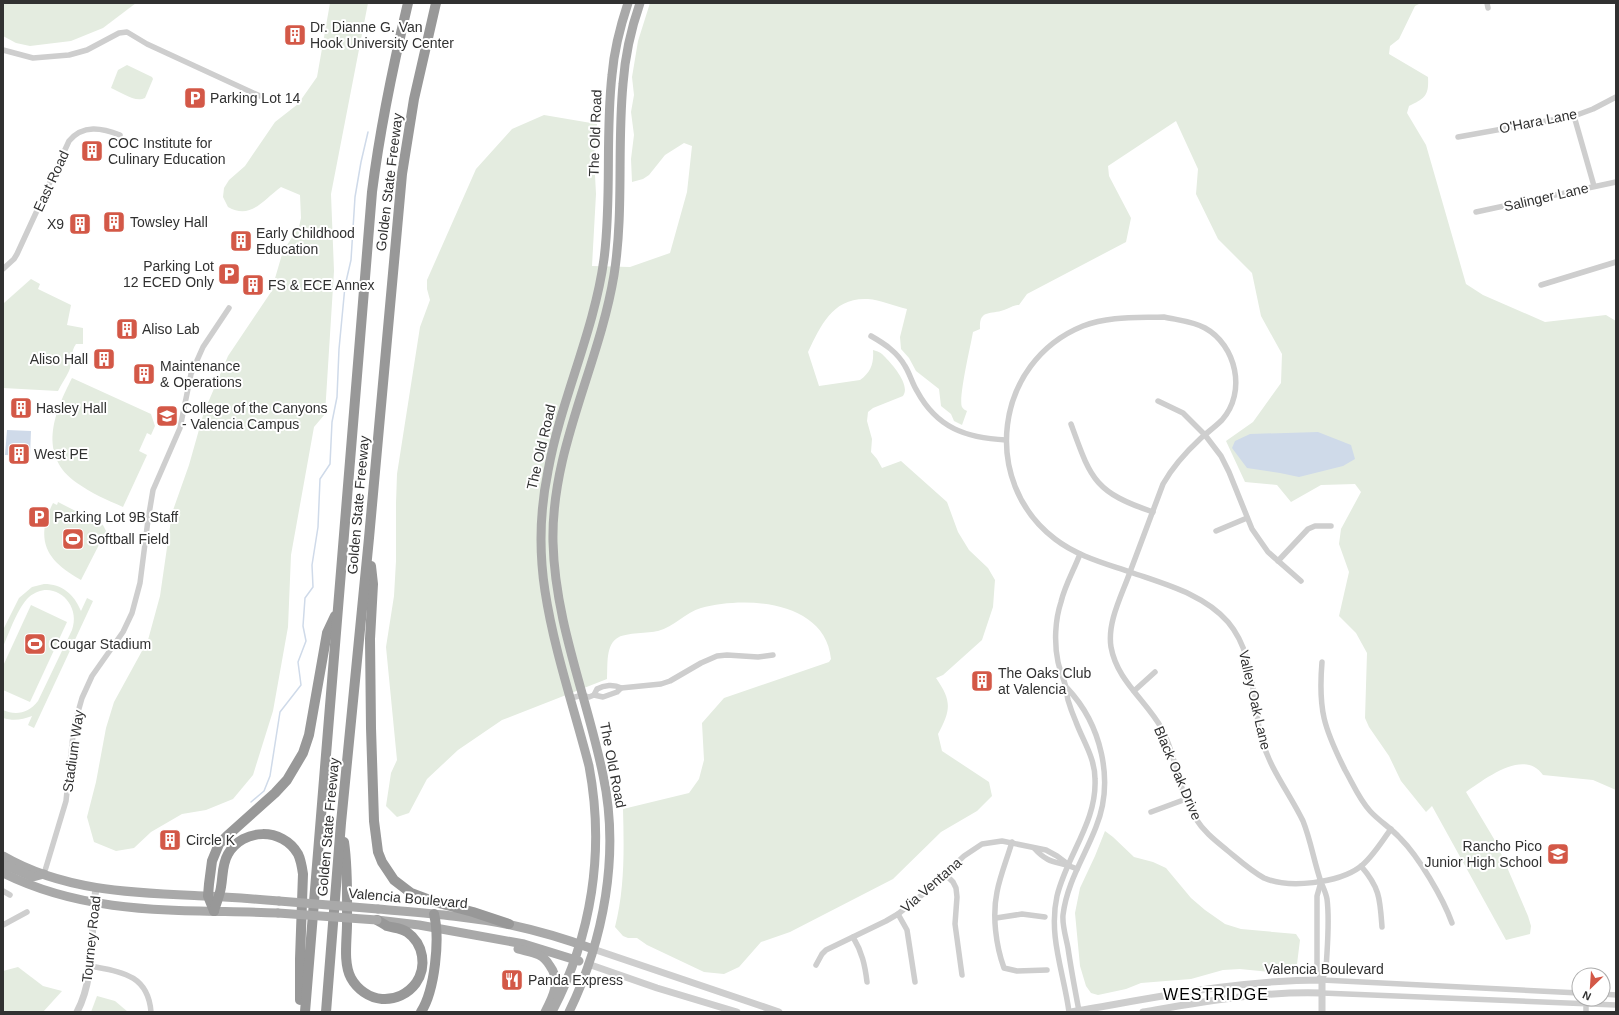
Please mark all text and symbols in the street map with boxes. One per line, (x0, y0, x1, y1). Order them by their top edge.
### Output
place label: Dr. Dianne G. Van Hook University Center (310, 19, 454, 51)
building icon: Dr. Dianne G. Van Hook University Center (282, 22, 308, 48)
parking icon: Parking Lot 14 (182, 85, 208, 111)
street label: The Old Road (585, 89, 605, 177)
place label: Parking Lot 14 (210, 90, 300, 106)
street label: O'Hara Lane (1498, 106, 1578, 136)
street label: Golden State Freeway (373, 112, 405, 252)
place label: COC Institute for Culinary Education (108, 135, 226, 167)
building icon: COC Institute for Culinary Education (79, 138, 105, 164)
street label: East Road (30, 148, 72, 214)
street label: Salinger Lane (1502, 179, 1590, 215)
building icon: Towsley Hall (101, 209, 127, 235)
building icon: X9 (67, 211, 93, 237)
place label: Towsley Hall (130, 214, 208, 230)
place label: X9 (47, 216, 64, 232)
place label: Early Childhood Education (256, 225, 355, 257)
building icon: Early Childhood Education (228, 228, 254, 254)
place label: Parking Lot 12 ECED Only (123, 258, 214, 290)
parking icon: Parking Lot 12 ECED Only (216, 261, 242, 287)
building icon: FS & ECE Annex (240, 272, 266, 298)
place label: FS & ECE Annex (268, 277, 375, 293)
building icon: Aliso Lab (114, 316, 140, 342)
place label: Aliso Lab (142, 321, 200, 337)
building icon: Aliso Hall (91, 346, 117, 372)
place label: Aliso Hall (30, 351, 88, 367)
place label: Maintenance & Operations (160, 358, 242, 390)
building icon: Maintenance & Operations (131, 361, 157, 387)
building icon: Hasley Hall (8, 395, 34, 421)
place label: Hasley Hall (36, 400, 107, 416)
place label: College of the Canyons - Valencia Campus (182, 400, 328, 432)
school or university icon: College of the Canyons - Valencia Campus (154, 403, 180, 429)
street label: The Old Road (523, 403, 559, 491)
street label: Golden State Freeway (344, 435, 372, 575)
building icon: West PE (6, 441, 32, 467)
place label: West PE (34, 446, 88, 462)
parking icon: Parking Lot 9B Staff (26, 504, 52, 530)
place label: Parking Lot 9B Staff (54, 509, 178, 525)
sports icon: Softball Field (60, 526, 86, 552)
place label: Softball Field (88, 531, 169, 547)
sports icon: Cougar Stadium (22, 631, 48, 657)
place label: Cougar Stadium (50, 636, 151, 652)
street label: Valley Oak Lane (1236, 649, 1274, 752)
place label: The Oaks Club at Valencia (998, 665, 1092, 697)
building icon: The Oaks Club at Valencia (969, 668, 995, 694)
street label: Stadium Way (59, 709, 87, 793)
street label: The Old Road (597, 721, 629, 809)
street label: Black Oak Drive (1151, 724, 1205, 823)
street label: Golden State Freeway (314, 757, 342, 897)
building icon: Circle K (157, 827, 183, 853)
place label: Circle K (186, 832, 236, 848)
place label: Rancho Pico Junior High School (1424, 838, 1542, 870)
school or university icon: Rancho Pico Junior High School (1545, 841, 1571, 867)
street label: Via Ventana (897, 854, 965, 916)
street label: Valencia Boulevard (348, 885, 468, 911)
street label: Tourney Road (78, 895, 104, 983)
street label: Valencia Boulevard (1264, 961, 1384, 977)
restaurant icon: Panda Express (499, 967, 525, 993)
north arrow (1571, 967, 1611, 1007)
place label: Panda Express (528, 972, 623, 988)
district label: WESTRIDGE (1163, 986, 1269, 1003)
text: N (1581, 989, 1593, 1003)

